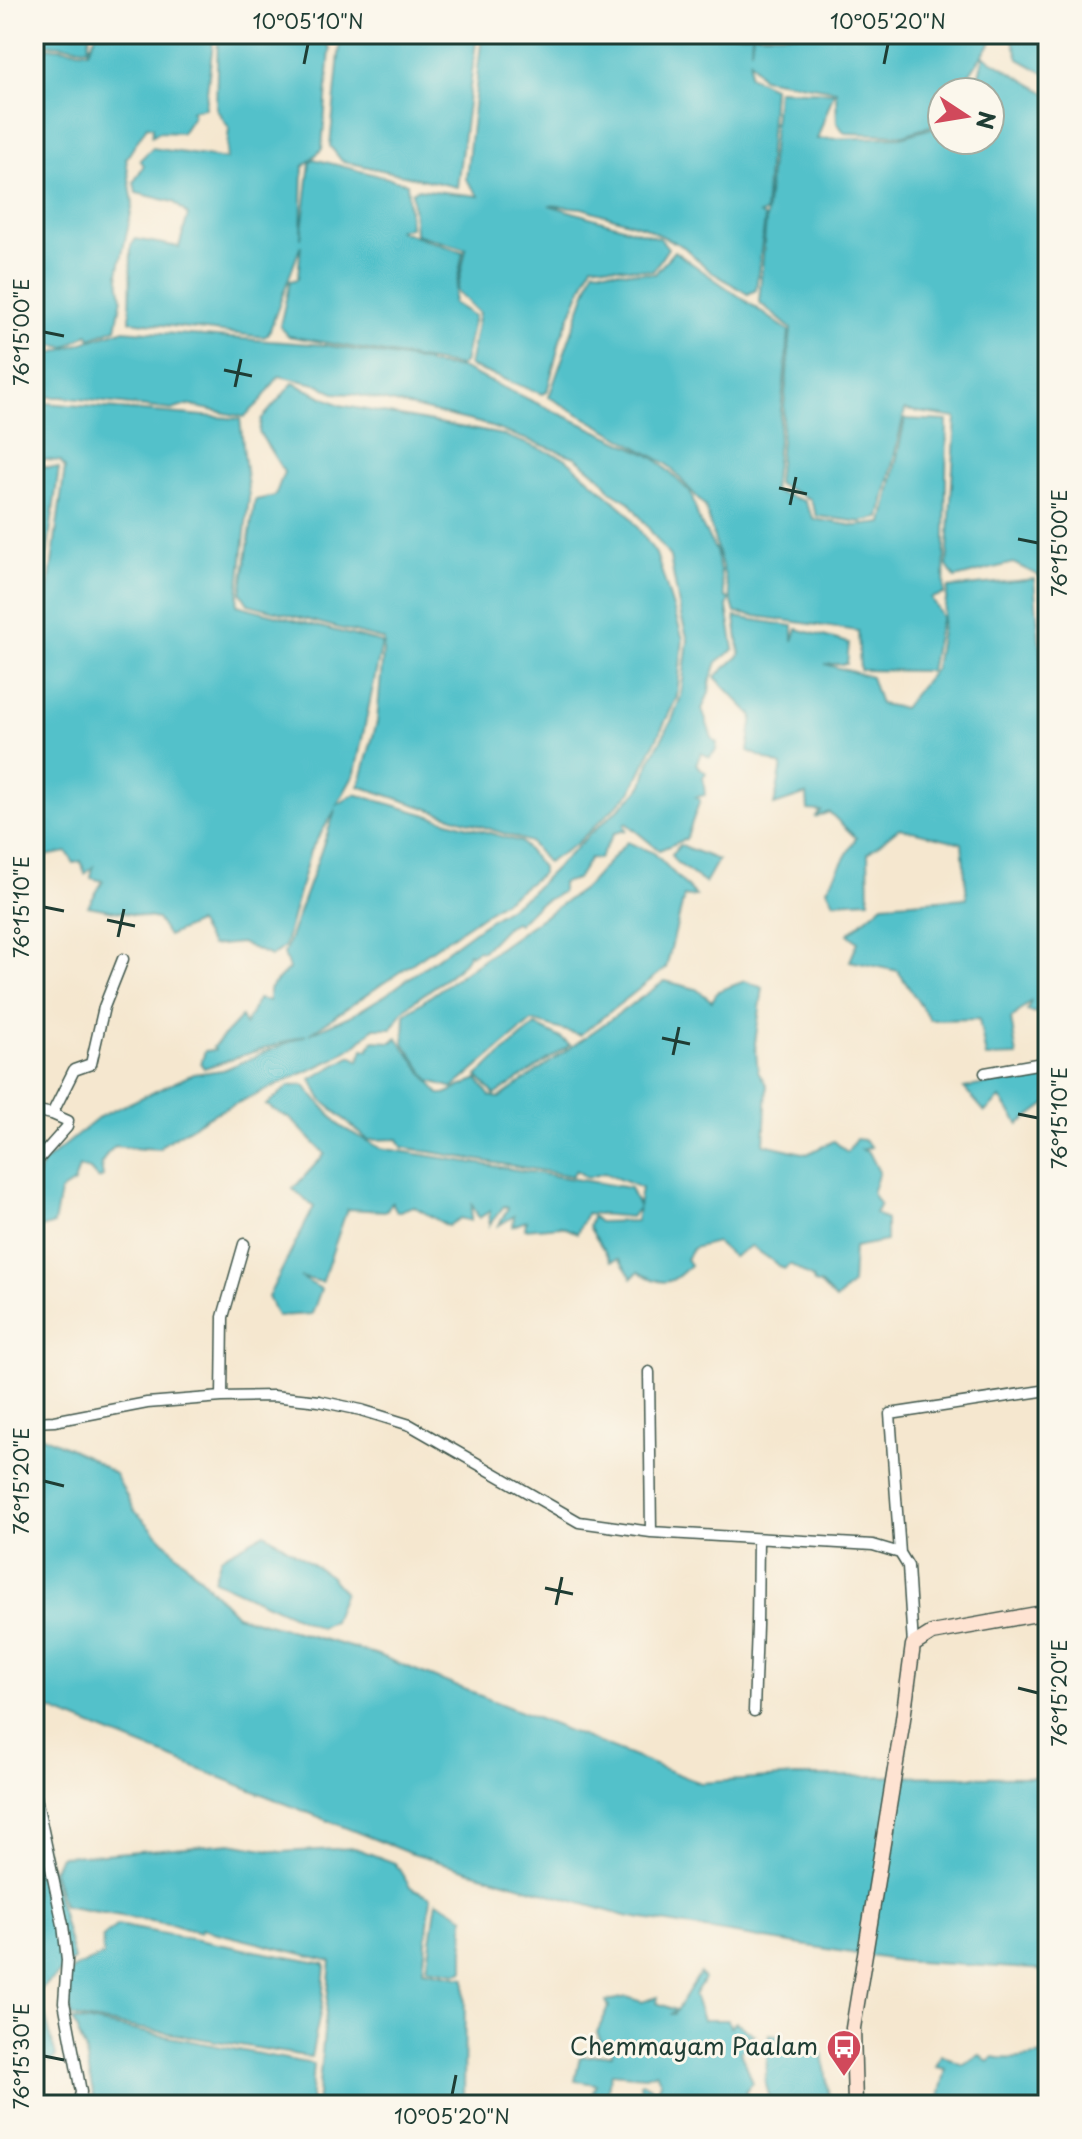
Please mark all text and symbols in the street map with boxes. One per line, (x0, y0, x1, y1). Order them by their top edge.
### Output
text: 10°05'10"N (252, 6, 364, 36)
text: 10°05'20"N (830, 6, 946, 36)
north arrow (926, 76, 1006, 156)
text: N (969, 109, 1005, 132)
text: 76°15'00"E (6, 278, 36, 386)
text: 76°15'00"E (1044, 489, 1074, 597)
text: 76°15'10"E (6, 856, 36, 958)
text: 76°15'10"E (1044, 1067, 1074, 1169)
text: 76°15'20"E (6, 1427, 36, 1535)
text: 76°15'20"E (1044, 1639, 1074, 1747)
text: 76°15'30"E (6, 2003, 36, 2109)
place label: Chemmayam Paalam (570, 2027, 818, 2063)
bus stop icon: Chemmayam Paalam (825, 2028, 863, 2078)
text: 10°05'20"N (394, 2101, 510, 2131)

